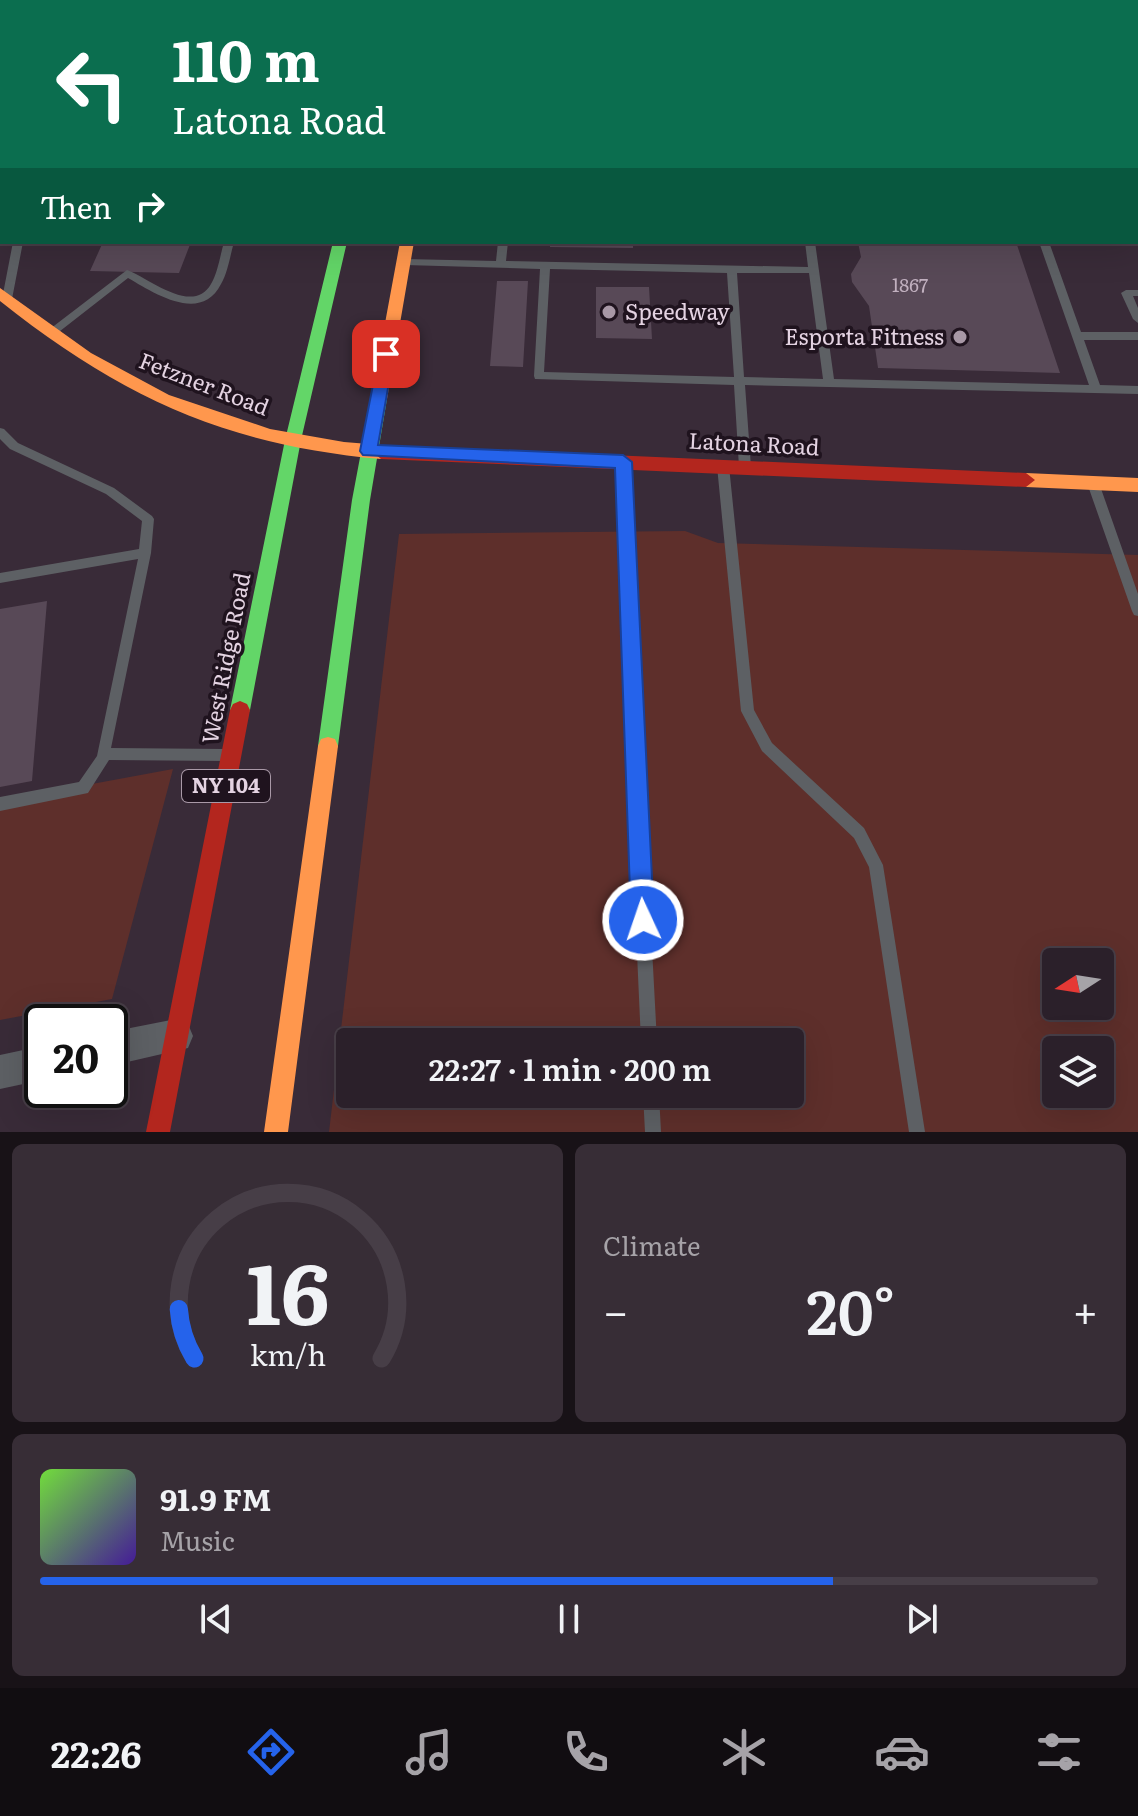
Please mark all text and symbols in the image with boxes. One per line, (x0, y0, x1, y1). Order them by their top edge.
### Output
text: 110 m (172, 16, 320, 99)
icon: left (40, 32, 144, 136)
text: Latona Road (172, 92, 386, 145)
text: Then (40, 184, 112, 228)
icon: right (128, 184, 172, 228)
house number: 1867 (892, 271, 928, 298)
place label: Speedway (625, 294, 730, 327)
marker: Speedway (600, 303, 618, 321)
place label: Esporta Fitness (785, 319, 944, 352)
pin (352, 320, 420, 388)
marker: Esporta Fitness (951, 328, 969, 346)
icon: arrive (364, 332, 408, 376)
street label: Fetzner Road (135, 343, 274, 423)
street label: Latona Road (688, 423, 820, 462)
street label: West Ridge Road (192, 569, 257, 746)
road number: NY 104 (182, 770, 270, 802)
position arrow (601, 878, 685, 962)
north arrow (1042, 948, 1114, 1020)
map controls (1042, 948, 1114, 1108)
speed limit sign: 20 (24, 1004, 128, 1108)
button: layers (1042, 1036, 1114, 1108)
text: 22:27 · 1 min · 200 m (429, 1046, 711, 1090)
text: Climate (603, 1225, 701, 1264)
text: 16 (246, 1227, 329, 1351)
text: 20° (806, 1264, 895, 1353)
text: − (603, 1276, 629, 1342)
text: + (1072, 1276, 1098, 1342)
text: km/h (249, 1332, 326, 1375)
text: 91.9 FM (160, 1476, 271, 1520)
text: Music (160, 1520, 235, 1559)
icon: previous (194, 1597, 238, 1641)
icon: pause (547, 1597, 591, 1641)
icon: next (900, 1597, 944, 1641)
icon: directions (243, 1724, 299, 1780)
icon: music (401, 1724, 457, 1780)
icon: phone (558, 1724, 614, 1780)
icon: climate (716, 1724, 772, 1780)
icon: car (874, 1724, 930, 1780)
icon: filters (1031, 1724, 1087, 1780)
text: 22:26 (51, 1726, 141, 1779)

